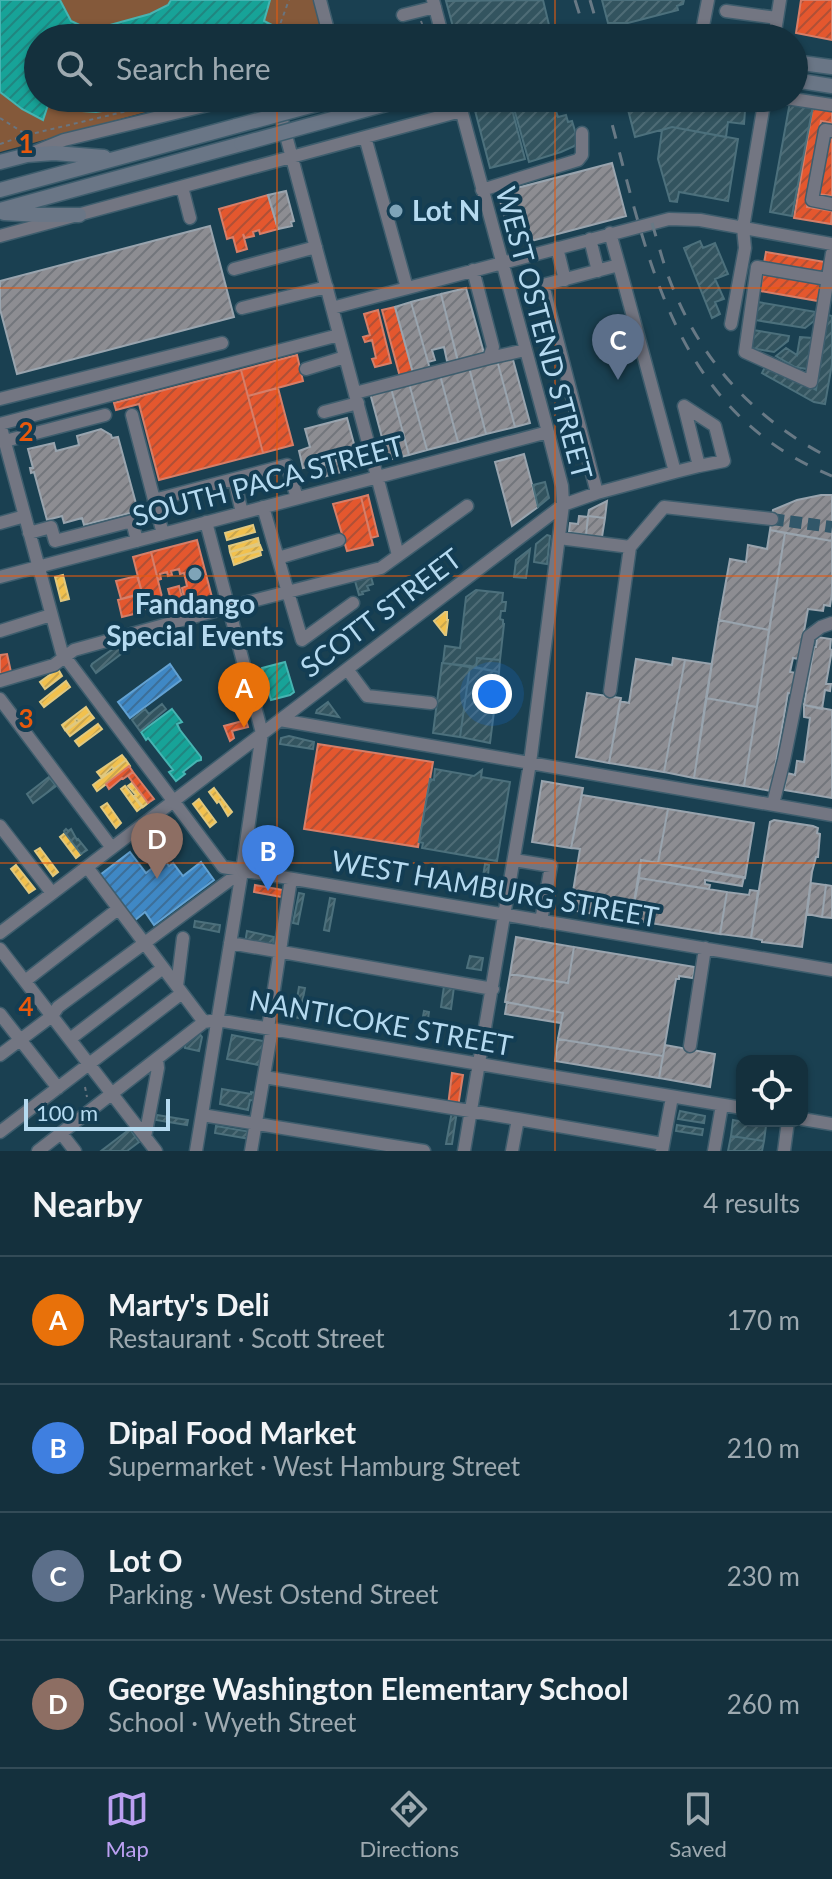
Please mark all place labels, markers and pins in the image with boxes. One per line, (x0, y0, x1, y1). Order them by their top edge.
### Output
place label: Lot N (412, 193, 480, 227)
marker: Lot N (387, 202, 405, 220)
pin: C (592, 314, 644, 380)
marker: Fandango Special Events (186, 565, 204, 583)
place label: Fandango Special Events (106, 586, 284, 652)
pin: A (218, 662, 270, 728)
pin: D (131, 813, 183, 879)
pin: B (242, 825, 294, 891)

